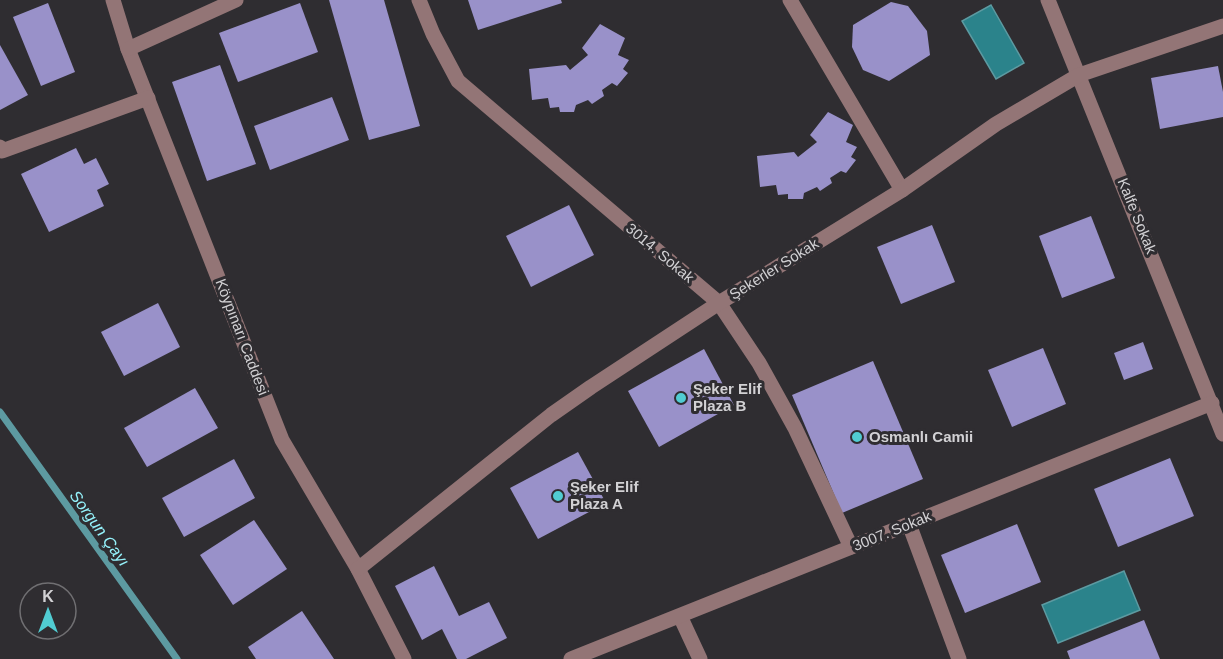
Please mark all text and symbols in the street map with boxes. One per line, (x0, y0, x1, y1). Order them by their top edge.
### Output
street label: Kalfe Sokak (1115, 176, 1161, 257)
street label: 3014. Sokak (623, 219, 698, 286)
street label: Şekerler Sokak (726, 234, 822, 303)
street label: Köypınarı Caddesi (212, 276, 273, 397)
place label: Şeker Elif Plaza B (693, 380, 762, 414)
marker: Şeker Elif Plaza B (674, 391, 688, 405)
place label: Osmanlı Camii (869, 428, 973, 445)
marker: Osmanlı Camii (850, 430, 864, 444)
place label: Şeker Elif Plaza A (570, 478, 639, 512)
water label: Sorgun Çayı (67, 487, 133, 569)
marker: Şeker Elif Plaza A (551, 489, 565, 503)
street label: 3007. Sokak (850, 507, 934, 554)
north arrow (18, 581, 78, 641)
text: K (42, 588, 54, 605)

